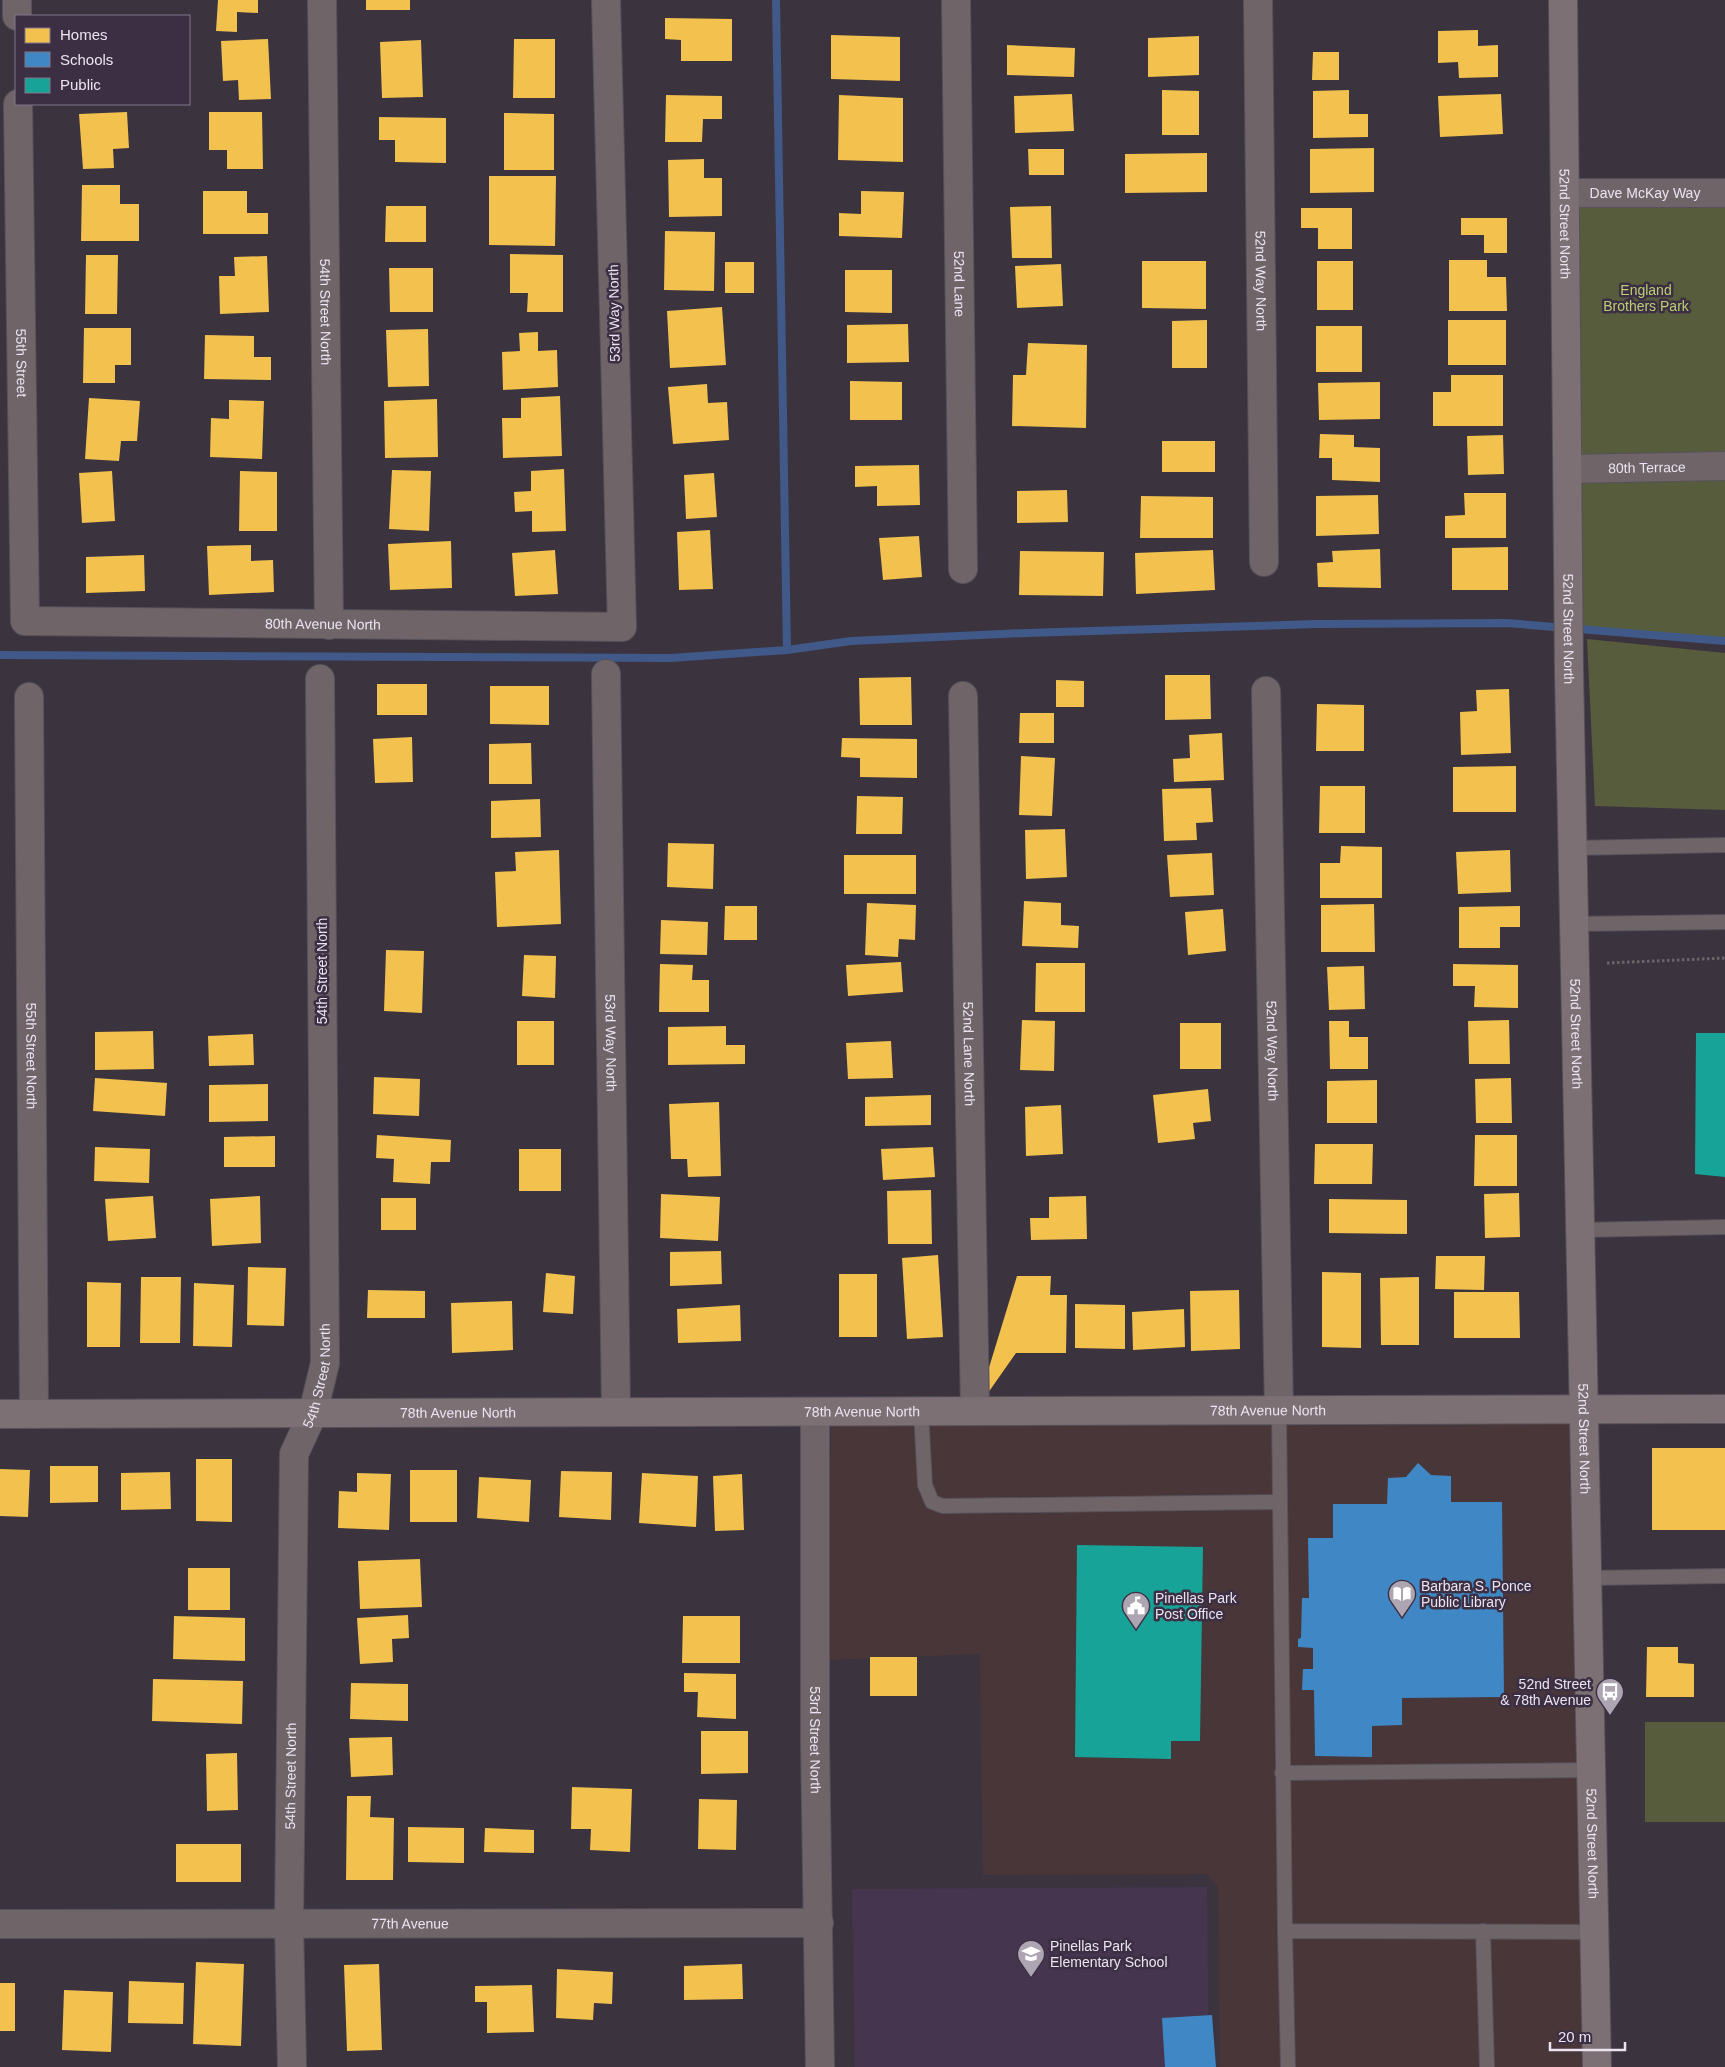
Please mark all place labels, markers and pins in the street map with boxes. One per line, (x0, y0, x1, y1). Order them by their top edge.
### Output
place label: Barbara S. Ponce Public Library (1421, 1578, 1532, 1610)
library icon: Barbara S. Ponce Public Library (1387, 1579, 1417, 1618)
place label: Pinellas Park Post Office (1155, 1590, 1238, 1622)
public building icon: Pinellas Park Post Office (1121, 1591, 1151, 1630)
place label: 52nd Street & 78th Avenue (1500, 1676, 1591, 1708)
bus stop icon: 52nd Street & 78th Avenue (1595, 1677, 1625, 1716)
place label: Pinellas Park Elementary School (1050, 1938, 1168, 1970)
school or university icon: Pinellas Park Elementary School (1016, 1939, 1046, 1978)

